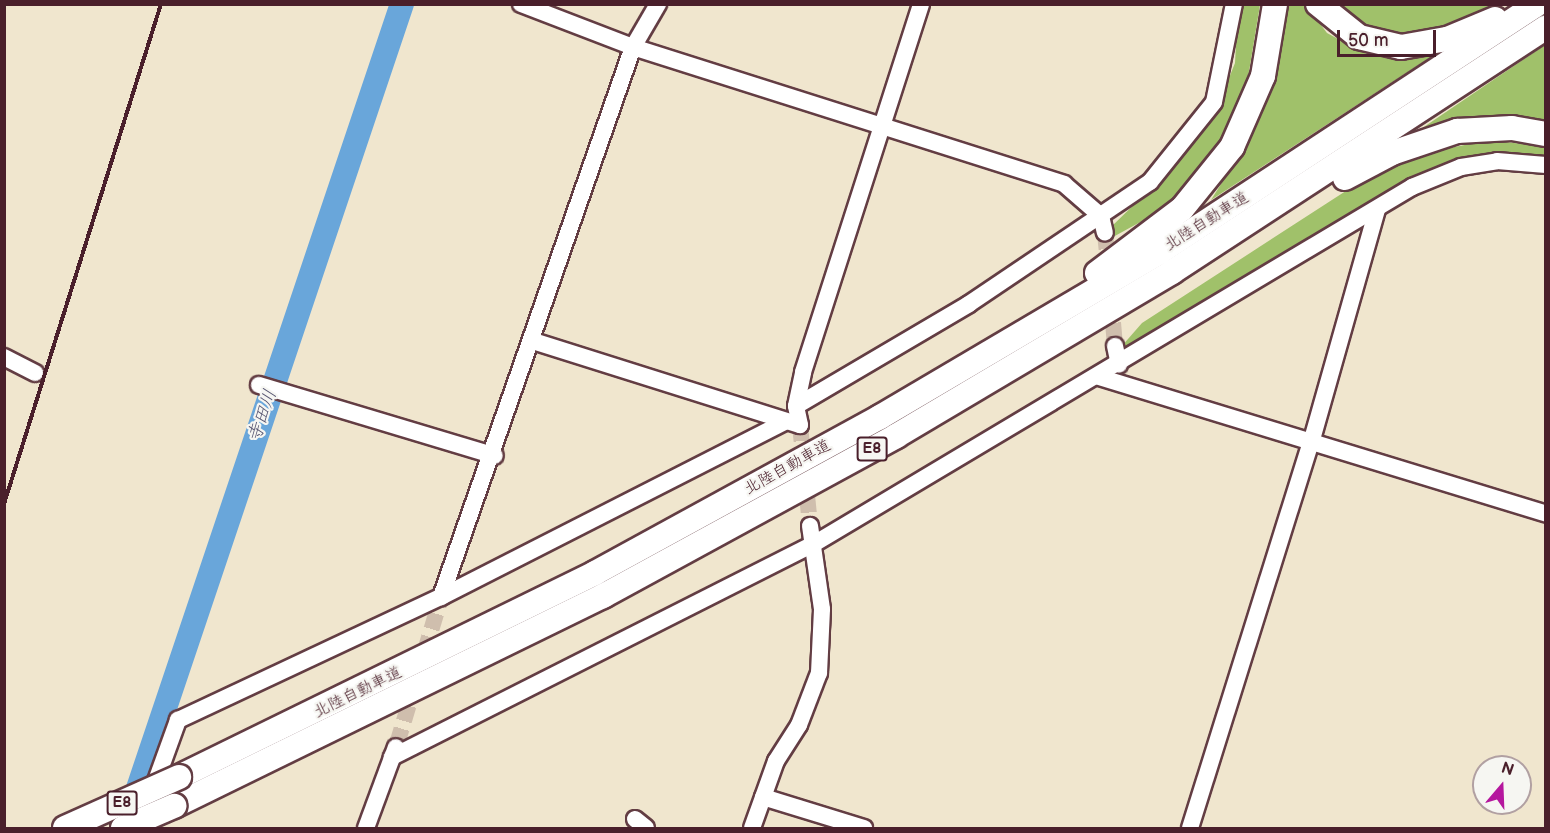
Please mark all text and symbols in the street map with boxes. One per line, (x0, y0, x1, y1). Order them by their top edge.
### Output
scale bar (1340, 18, 1439, 56)
text: 50 m (1348, 30, 1389, 51)
street label: 北陸自動車道 (1161, 188, 1253, 256)
water label: 寺田川 (244, 387, 282, 445)
street label: 北陸自動車道 (741, 436, 835, 500)
road number: E8 (856, 437, 888, 461)
street label: 北陸自動車道 (311, 663, 405, 723)
north arrow (1472, 755, 1532, 815)
text: N (1499, 758, 1516, 780)
road number: E8 (106, 791, 138, 815)

